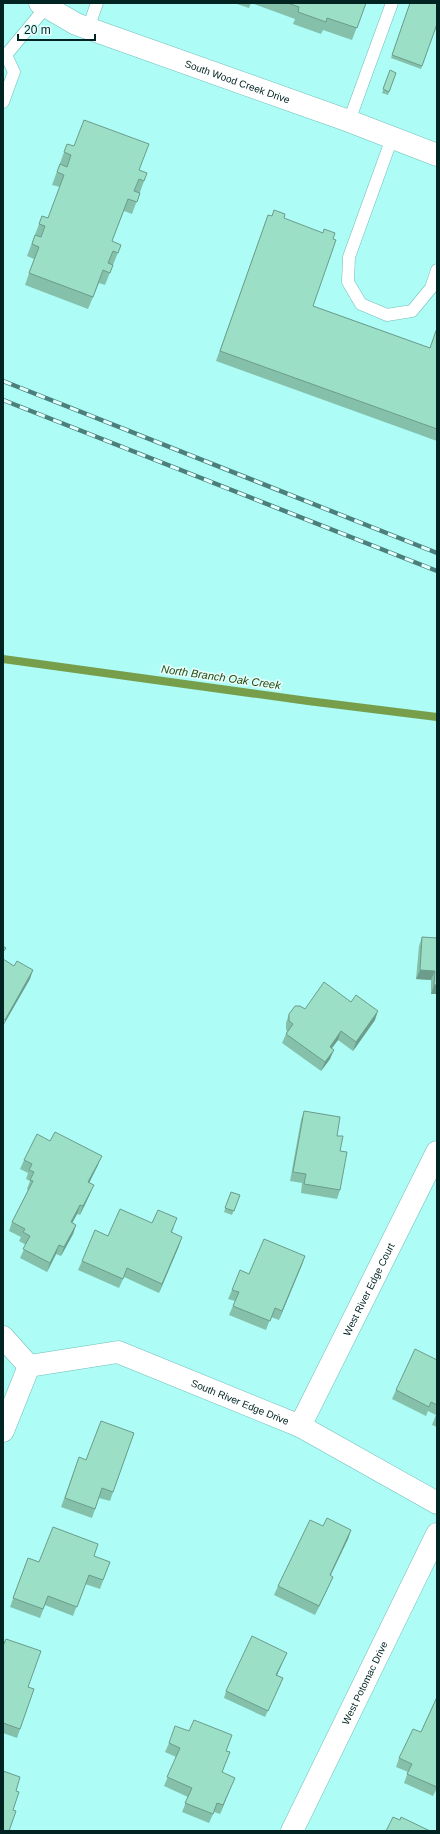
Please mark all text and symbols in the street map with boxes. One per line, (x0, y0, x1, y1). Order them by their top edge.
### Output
scale bar (18, 16, 95, 42)
text: 20 m (24, 23, 51, 37)
street label: South Wood Creek Drive (183, 58, 292, 106)
water label: North Branch Oak Creek (161, 663, 282, 691)
street label: West River Edge Court (341, 1241, 397, 1338)
street label: South River Edge Drive (189, 1377, 291, 1427)
street label: West Potomac Drive (340, 1639, 390, 1726)

